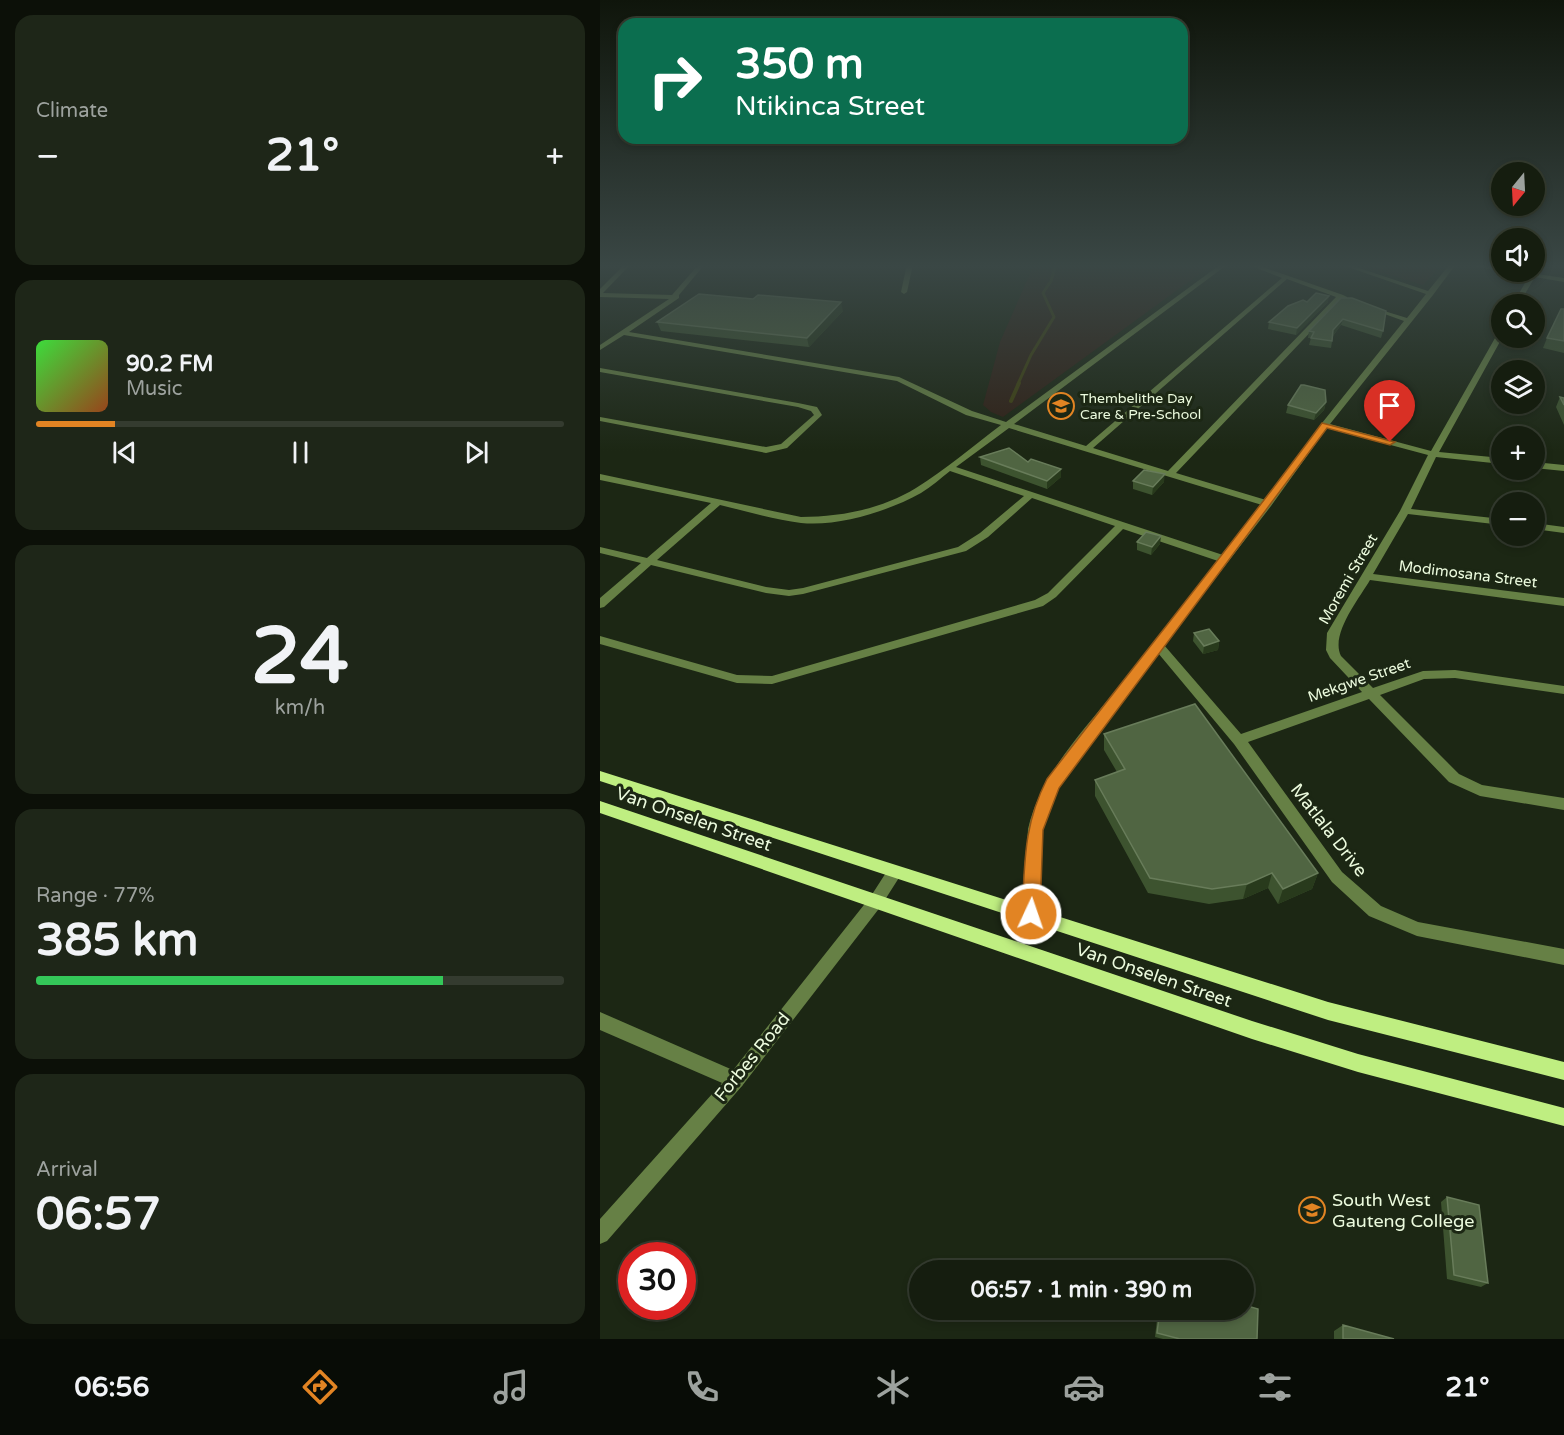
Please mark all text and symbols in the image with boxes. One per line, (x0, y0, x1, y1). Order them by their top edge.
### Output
text: 350 m (735, 39, 864, 90)
icon: right (636, 42, 714, 120)
text: Ntikinca Street (735, 90, 925, 123)
text: Climate (36, 99, 108, 123)
text: 21° (266, 129, 339, 183)
text: − (36, 137, 60, 176)
text: + (545, 137, 564, 176)
north arrow (1491, 162, 1545, 216)
map controls (1491, 162, 1545, 546)
button: sound (1491, 228, 1545, 282)
button: search (1491, 294, 1545, 348)
text: 90.2 FM (126, 351, 214, 377)
button: layers (1491, 360, 1545, 414)
text: Music (126, 377, 182, 401)
pin (1364, 380, 1415, 442)
icon: arrive (1373, 389, 1406, 422)
place label: Thembelithe Day Care & Pre-School (1080, 390, 1201, 423)
school or university icon: Thembelithe Day Care & Pre-School (1046, 391, 1076, 421)
button: + (1491, 426, 1545, 480)
icon: previous (108, 436, 141, 469)
icon: pause (284, 436, 317, 469)
icon: next (460, 436, 493, 469)
button: − (1491, 492, 1545, 546)
street label: Moremi Street (1315, 530, 1381, 628)
street label: Modimosana Street (1398, 557, 1539, 591)
text: 24 (251, 610, 349, 704)
street label: Mekgwe Street (1305, 654, 1413, 706)
text: km/h (275, 696, 325, 720)
street label: Matlala Drive (1286, 779, 1372, 881)
street label: Van Onselen Street (613, 782, 775, 856)
position arrow (999, 882, 1063, 946)
text: Range · 77% (36, 884, 155, 908)
text: 385 km (36, 914, 198, 968)
street label: Van Onselen Street (1073, 938, 1235, 1012)
street label: Forbes Road (709, 1008, 795, 1106)
text: Arrival (36, 1158, 98, 1182)
text: 06:57 (36, 1188, 161, 1242)
place label: South West Gauteng College (1332, 1189, 1474, 1232)
school or university icon: South West Gauteng College (1297, 1195, 1327, 1225)
speed limit sign: 30 (618, 1242, 696, 1320)
text: 06:57 · 1 min · 390 m (971, 1277, 1192, 1303)
icon: directions (299, 1366, 341, 1408)
icon: music (490, 1366, 532, 1408)
icon: phone (681, 1366, 723, 1408)
icon: climate (872, 1366, 914, 1408)
icon: car (1063, 1366, 1105, 1408)
icon: filters (1254, 1366, 1296, 1408)
text: 06:56 (75, 1371, 149, 1404)
text: 21° (1445, 1371, 1489, 1404)

